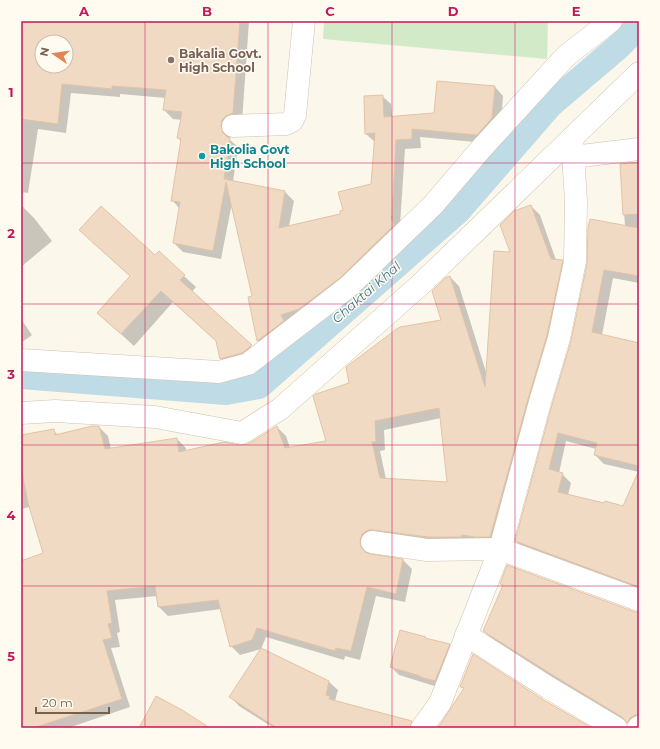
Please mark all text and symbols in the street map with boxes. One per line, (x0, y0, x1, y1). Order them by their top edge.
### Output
text: A (78, 3, 90, 19)
text: B (202, 3, 212, 19)
text: C (325, 3, 335, 19)
text: D (448, 3, 459, 19)
text: E (572, 3, 581, 19)
north arrow (34, 34, 74, 74)
text: N (36, 46, 52, 58)
place label: Bakalia Govt. High School (179, 46, 261, 75)
marker: Bakalia Govt. High School (166, 55, 176, 65)
text: 1 (8, 84, 14, 100)
place label: Bakolia Govt High School (210, 142, 290, 171)
marker: Bakolia Govt High School (197, 151, 207, 161)
text: 2 (7, 225, 15, 241)
water label: Chaktai Khal (328, 257, 404, 326)
text: 3 (6, 366, 15, 382)
text: 4 (7, 507, 16, 523)
text: 5 (7, 648, 15, 664)
scale bar (36, 689, 109, 715)
text: 20 m (42, 695, 73, 710)

